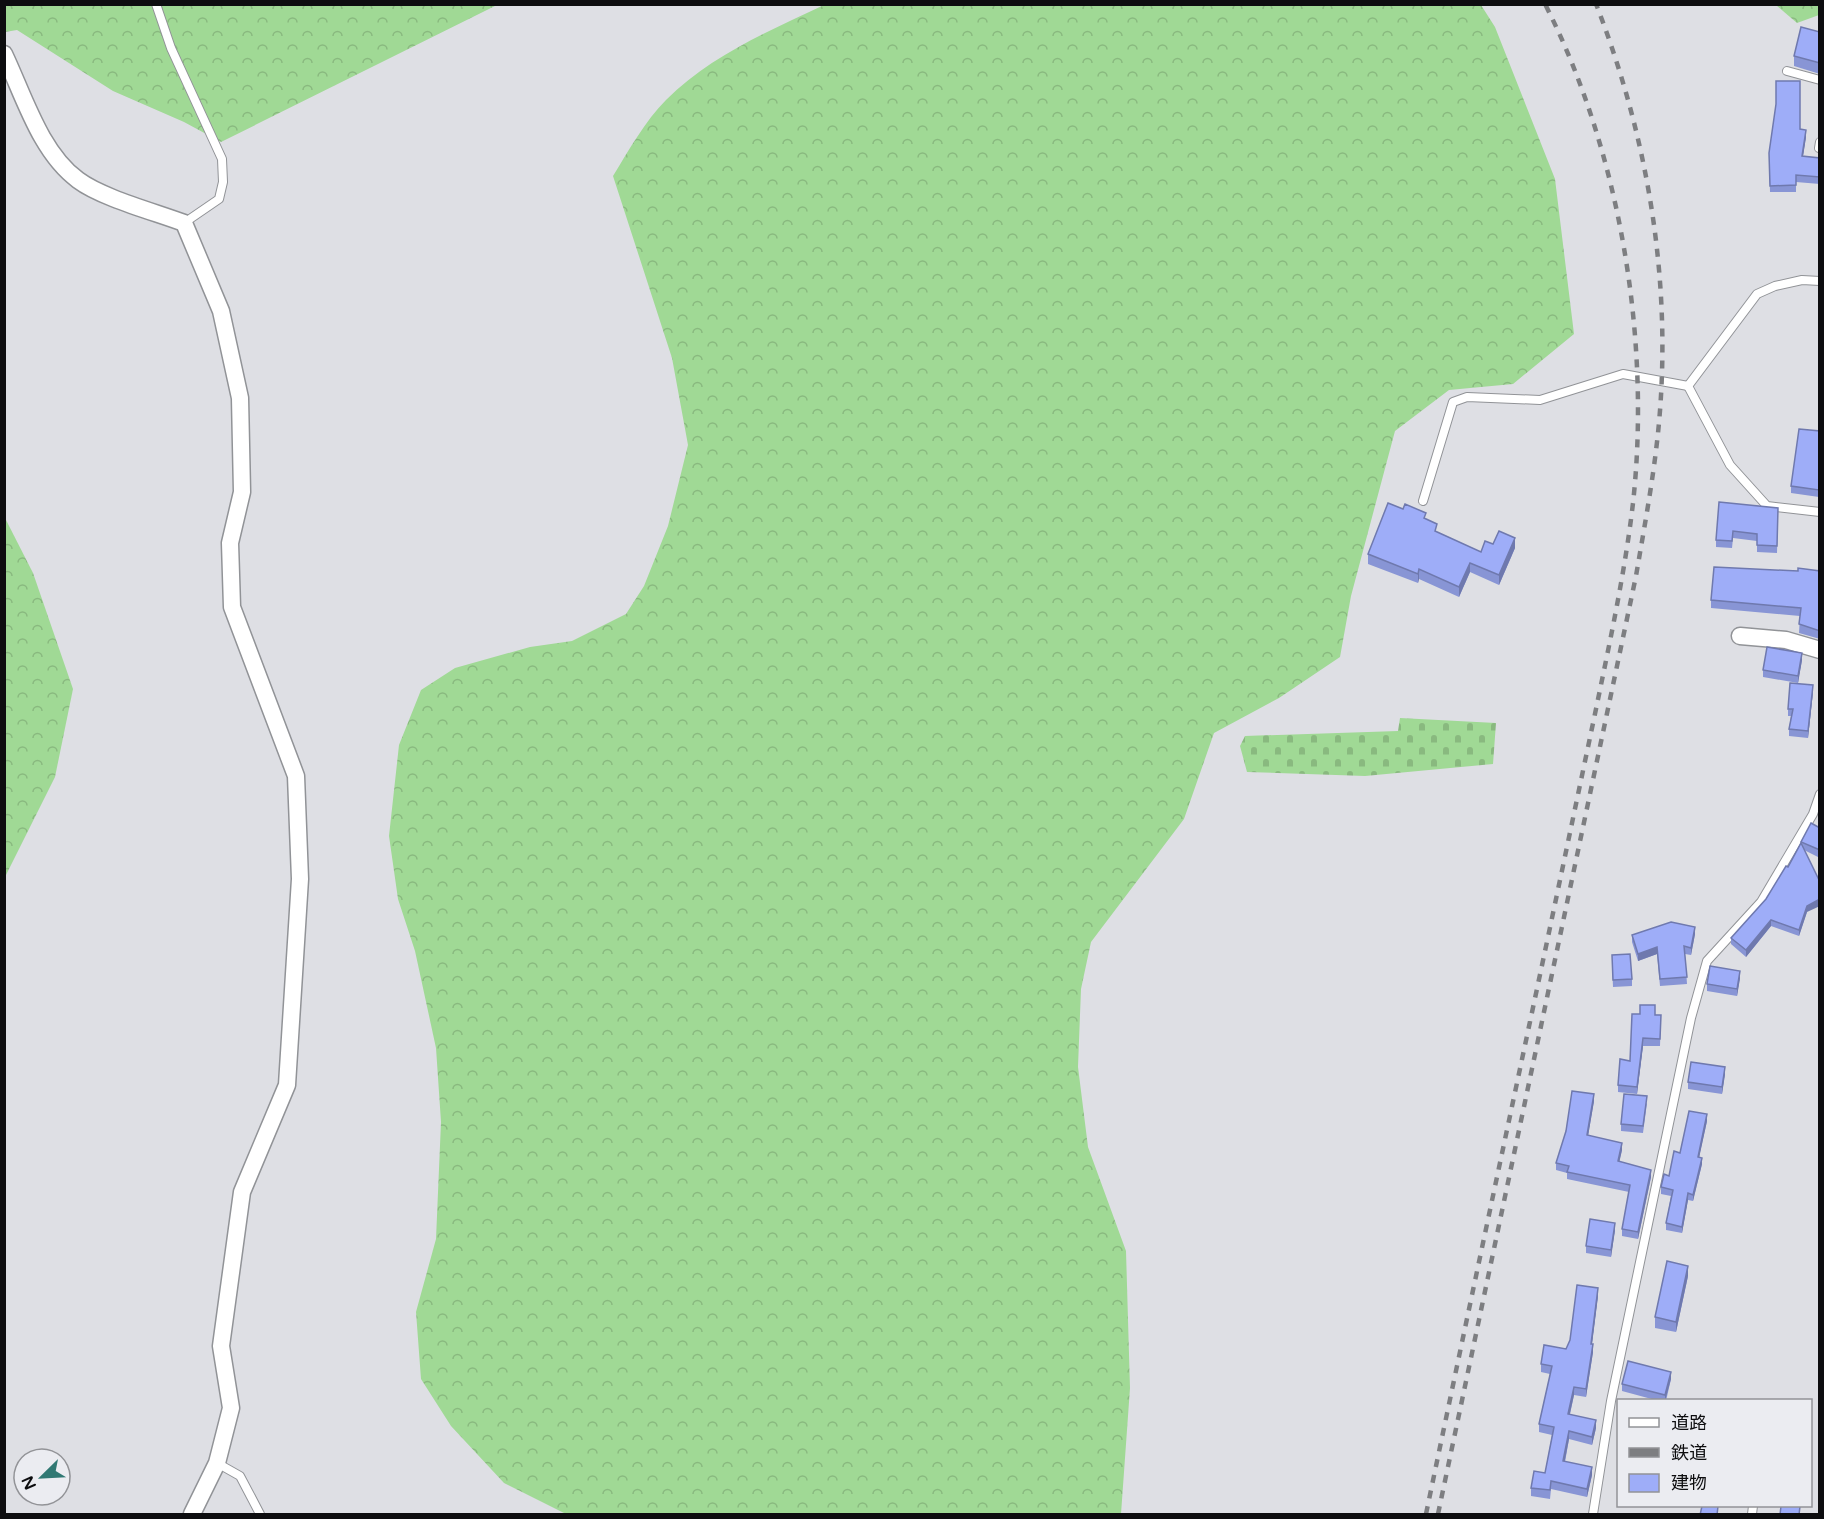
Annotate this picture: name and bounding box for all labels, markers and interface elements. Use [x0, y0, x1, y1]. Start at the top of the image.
legend [1617, 1399, 1812, 1507]
text: 道路 [1671, 1412, 1707, 1434]
text: 鉄道 [1671, 1442, 1707, 1464]
north arrow [12, 1447, 72, 1507]
text: 建物 [1671, 1472, 1707, 1494]
text: N [17, 1473, 41, 1493]

